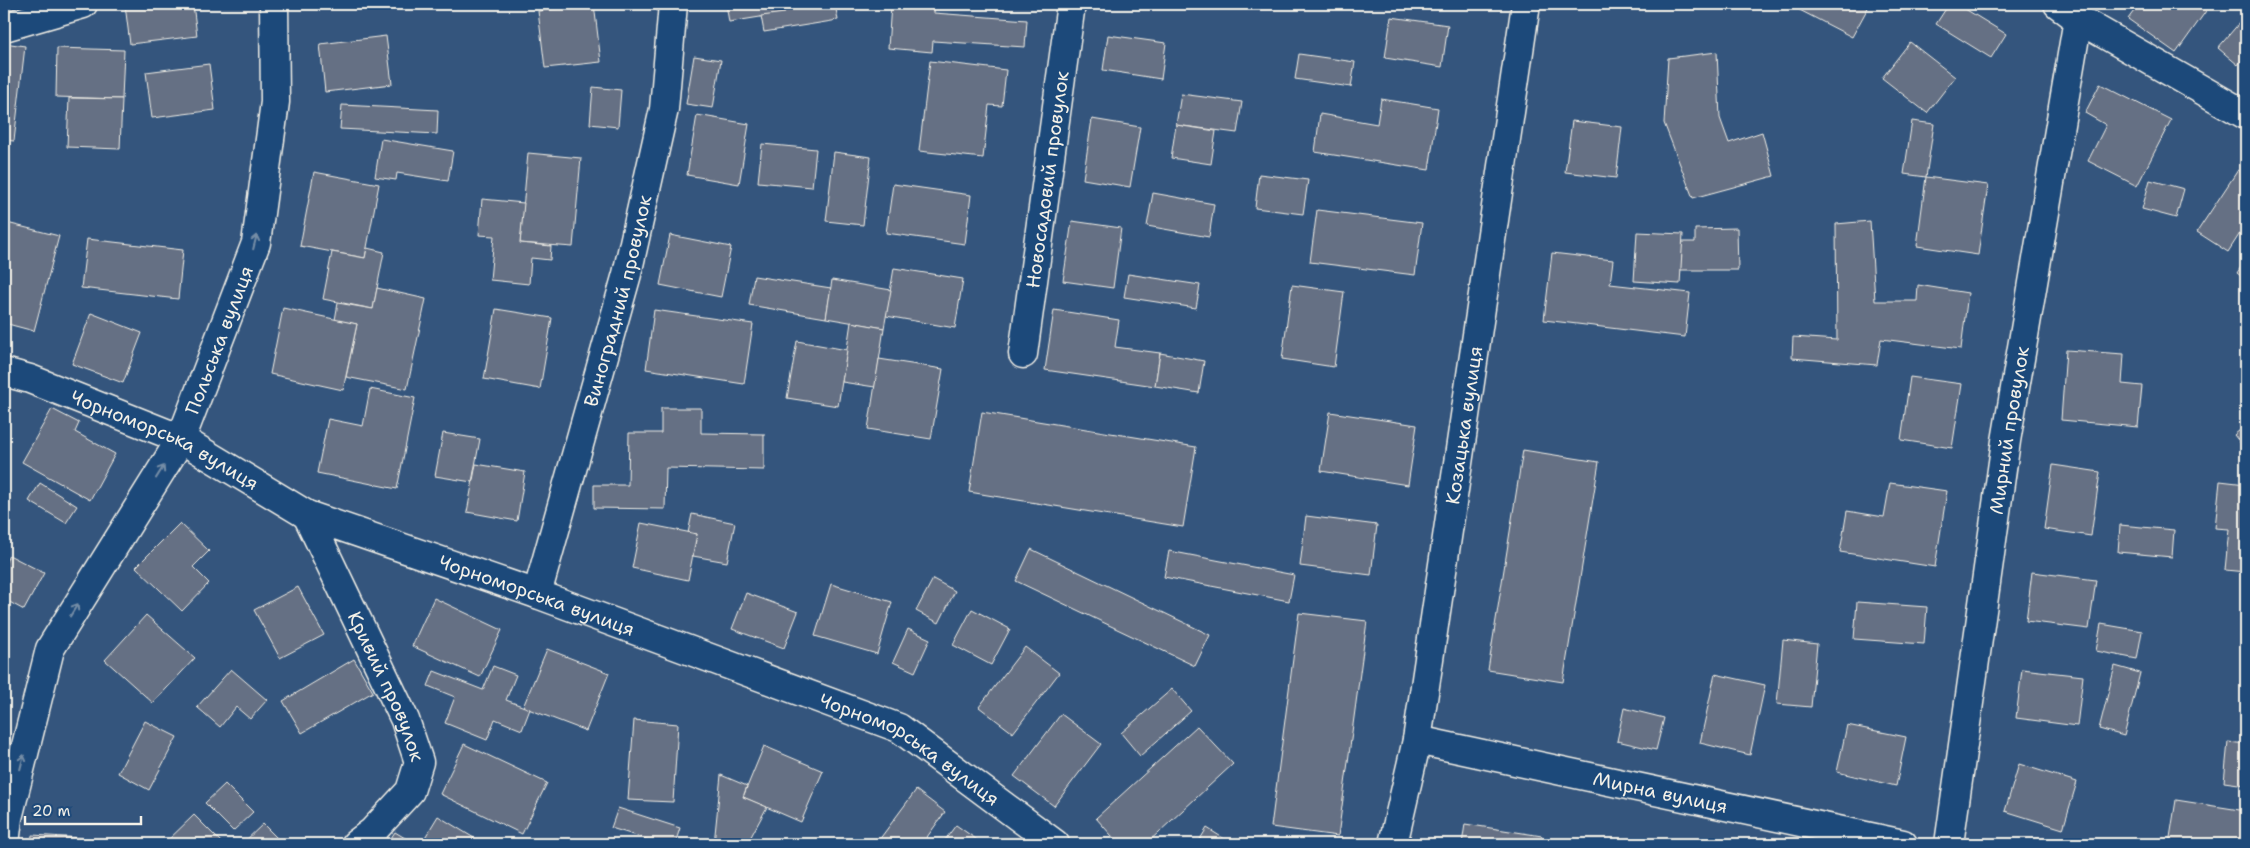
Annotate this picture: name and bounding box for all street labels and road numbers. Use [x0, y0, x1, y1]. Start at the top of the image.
street label: Новосадовий провулок [1020, 70, 1075, 290]
street label: Виноградний провулок [578, 193, 657, 410]
street label: Польська вулиця [180, 262, 259, 418]
street label: Козацька вулиця [1440, 344, 1488, 506]
street label: Мирний провулок [1984, 344, 2035, 516]
street label: Чорноморська вулиця [67, 384, 263, 496]
street label: Чорноморська вулиця [435, 549, 638, 642]
street label: Кривий провулок [342, 607, 430, 765]
street label: Чорноморська вулиця [816, 688, 1004, 811]
street label: Мирна вулиця [1591, 766, 1730, 819]

